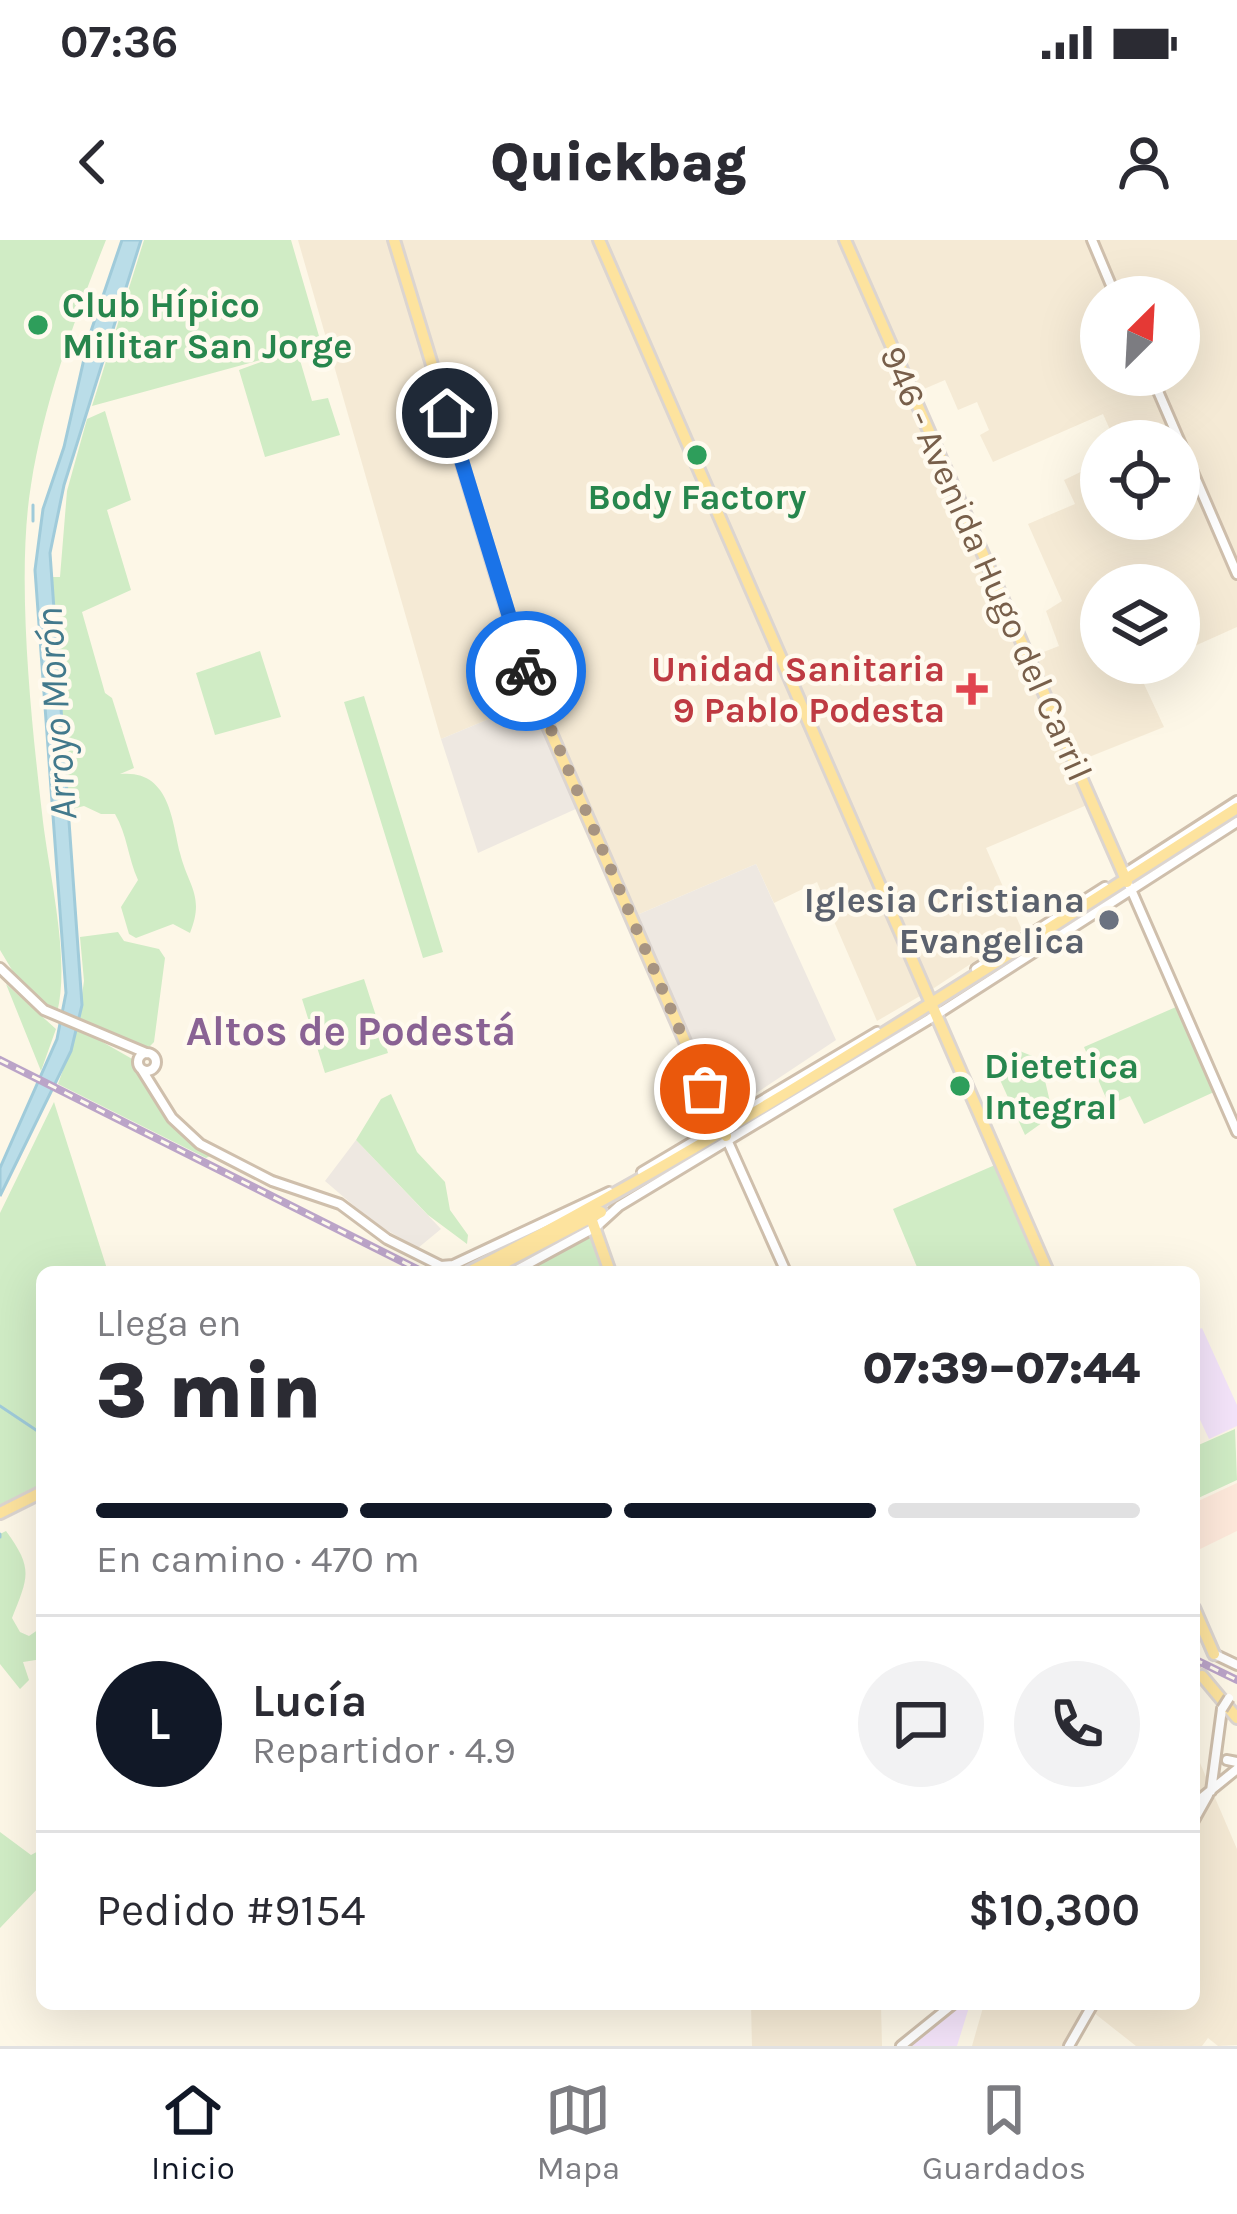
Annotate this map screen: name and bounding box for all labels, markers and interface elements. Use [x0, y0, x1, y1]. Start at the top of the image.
text: 07:36 [60, 16, 178, 68]
icon: back [60, 129, 126, 195]
icon: person [1111, 129, 1177, 195]
text: Quickbag [490, 130, 747, 194]
north arrow [1080, 276, 1200, 396]
map controls [1080, 276, 1200, 684]
place label: Club Hípico Militar San Jorge [62, 284, 352, 368]
marker: Club Hípico Militar San Jorge [25, 312, 51, 338]
street label: 946 - Avenida Hugo del Carril [871, 340, 1101, 787]
pin [396, 362, 498, 464]
icon: home [414, 380, 480, 446]
button: locate [1080, 420, 1200, 540]
marker: Body Factory [684, 442, 710, 468]
place label: Body Factory [588, 476, 806, 519]
button: layers [1080, 564, 1200, 684]
water label: Arroyo Morón [26, 606, 86, 822]
courier [466, 611, 586, 731]
icon: bike [493, 638, 559, 704]
place label: Unidad Sanitaria 9 Pablo Podesta [651, 648, 945, 731]
marker: Unidad Sanitaria 9 Pablo Podesta [956, 673, 988, 705]
place label: Iglesia Cristiana Evangelica [804, 879, 1085, 963]
marker: Iglesia Cristiana Evangelica [1096, 907, 1122, 933]
district label: Altos de Podestá [186, 1006, 516, 1056]
pin [654, 1038, 756, 1140]
place label: Dietetica Integral [984, 1045, 1139, 1129]
icon: bag [672, 1056, 738, 1122]
marker: Dietetica Integral [947, 1073, 973, 1099]
text: Llega en [96, 1300, 242, 1346]
text: 07:39–07:44 [863, 1342, 1140, 1394]
text: 3 min [96, 1345, 321, 1437]
text: En camino · 470 m [96, 1536, 420, 1582]
button: chat [858, 1661, 984, 1787]
button: phone [1014, 1661, 1140, 1787]
text: Lucía [252, 1675, 367, 1727]
text: L [148, 1698, 170, 1750]
text: Repartidor · 4.9 [252, 1727, 516, 1773]
text: Pedido #9154 [96, 1884, 366, 1936]
text: $10,300 [968, 1884, 1140, 1936]
tab: Inicio [151, 2077, 235, 2187]
tab: Mapa [537, 2077, 620, 2187]
tab: Guardados [922, 2077, 1086, 2187]

